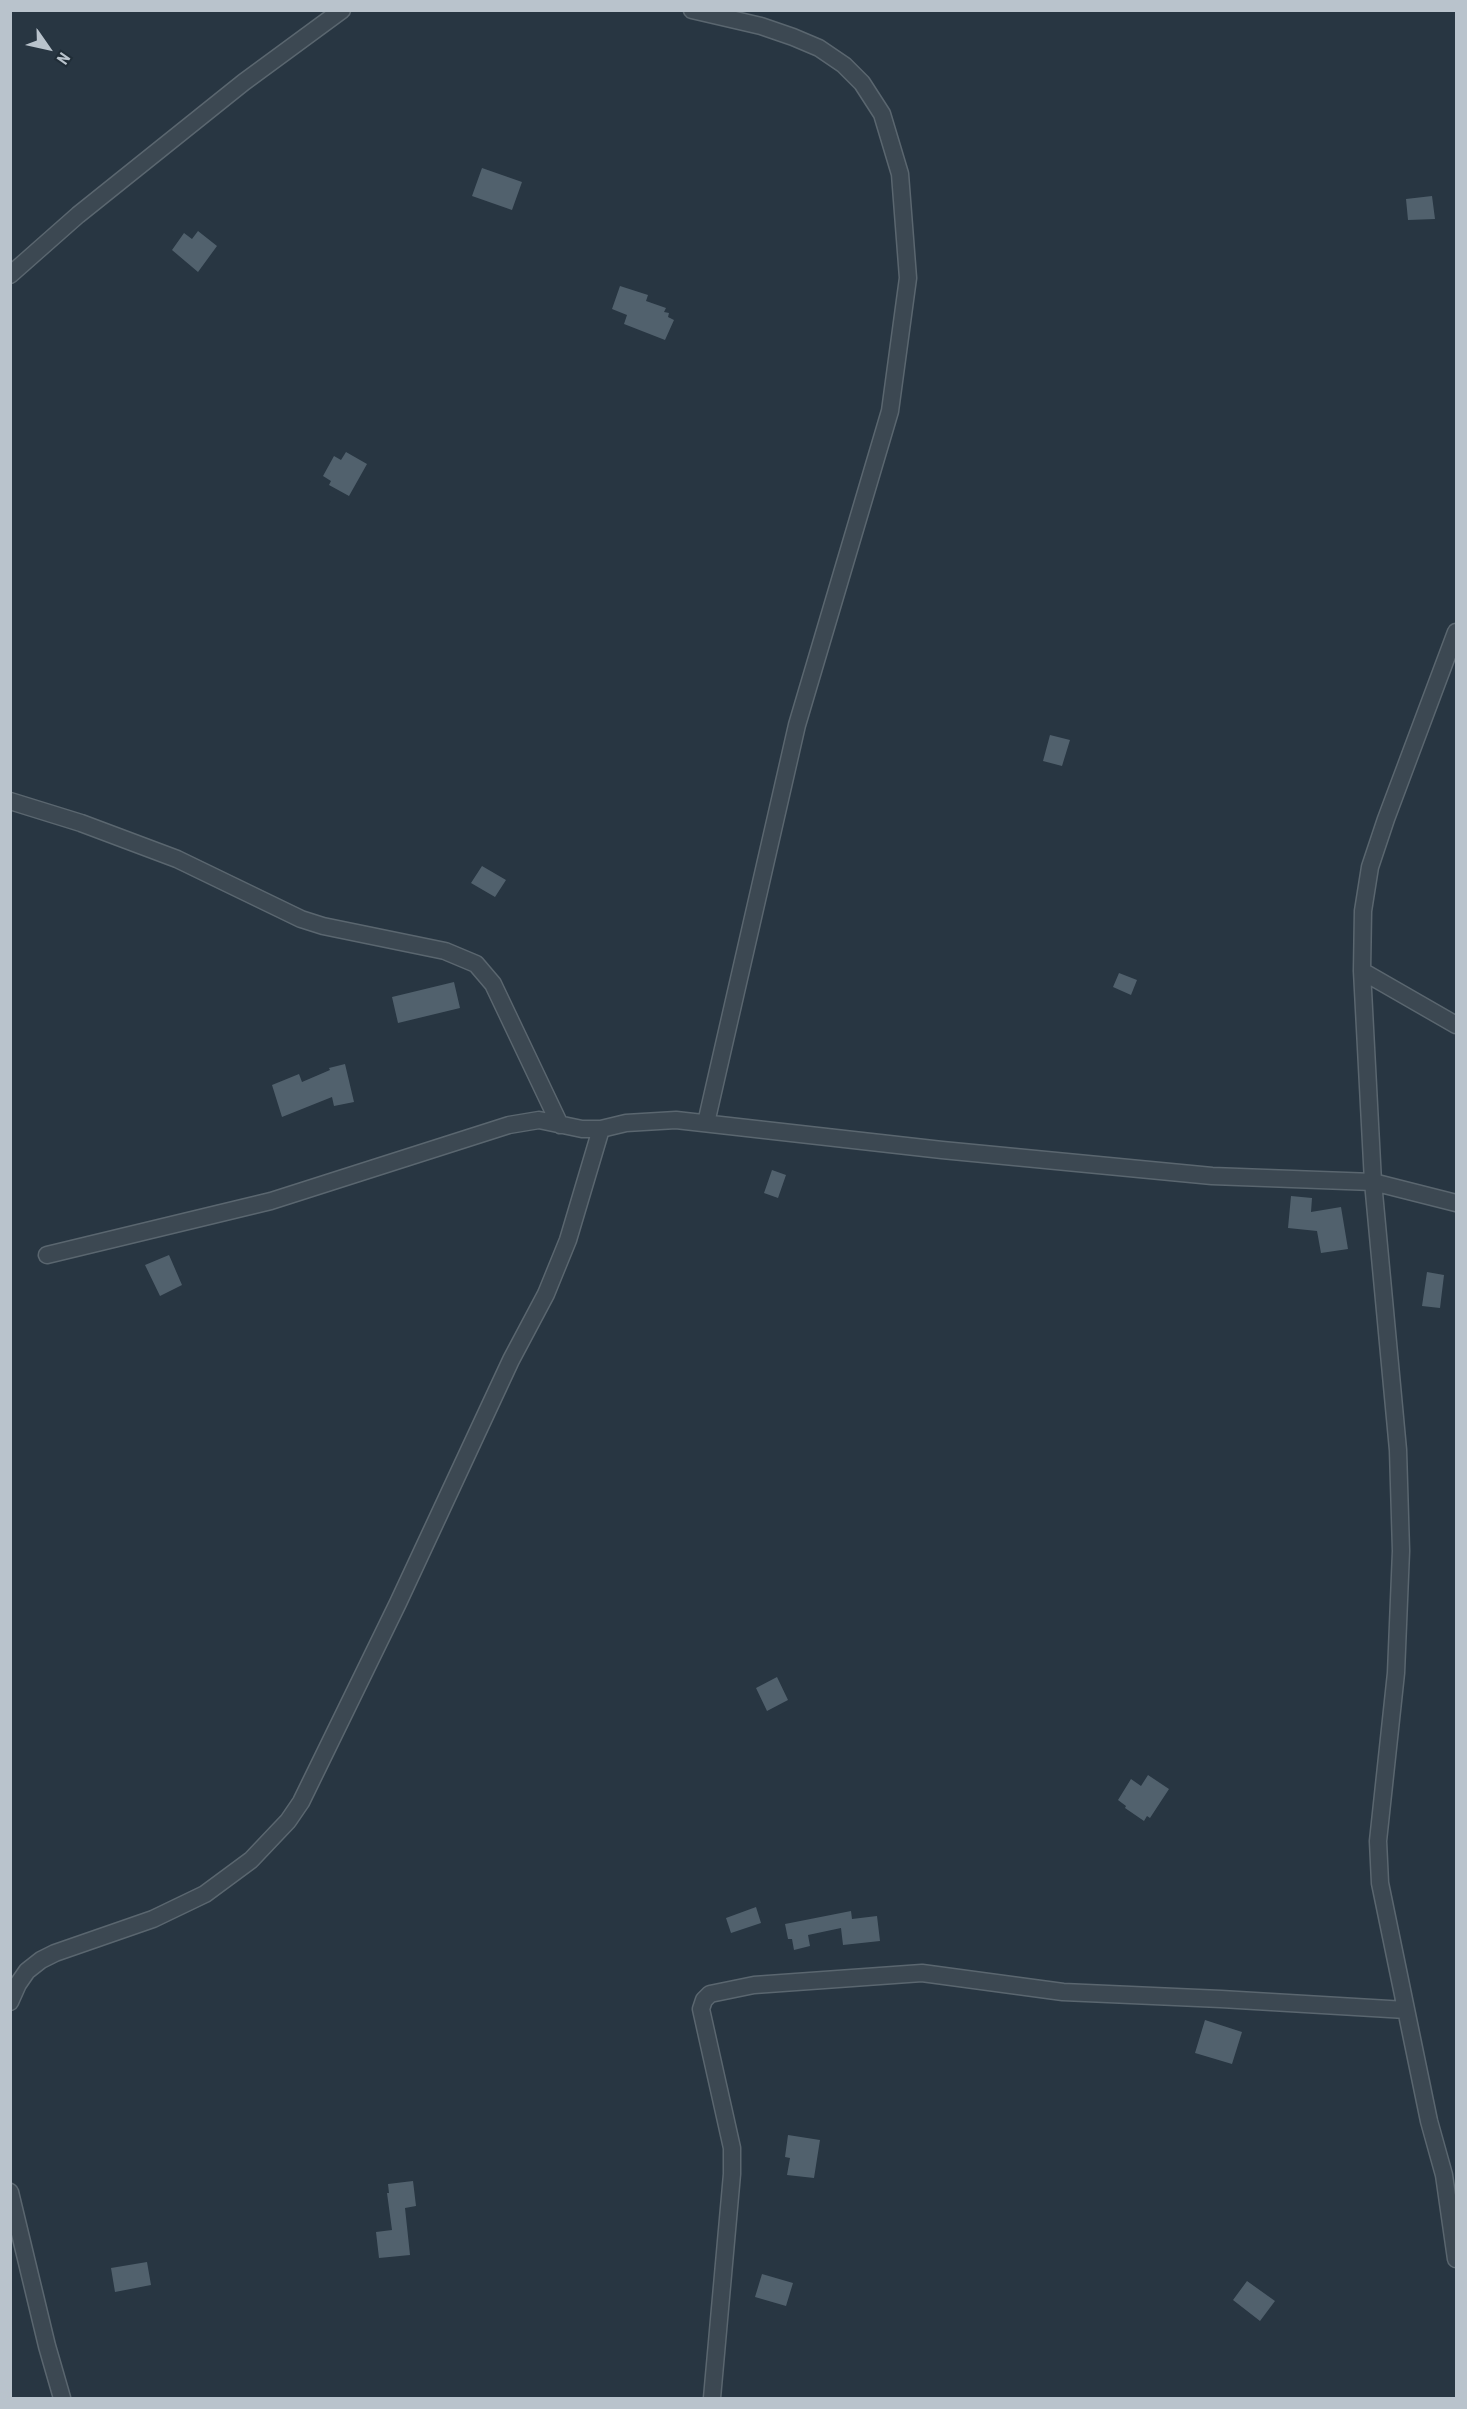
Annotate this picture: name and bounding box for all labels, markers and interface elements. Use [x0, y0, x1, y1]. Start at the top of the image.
north arrow [18, 18, 78, 78]
text: N [53, 49, 74, 68]

